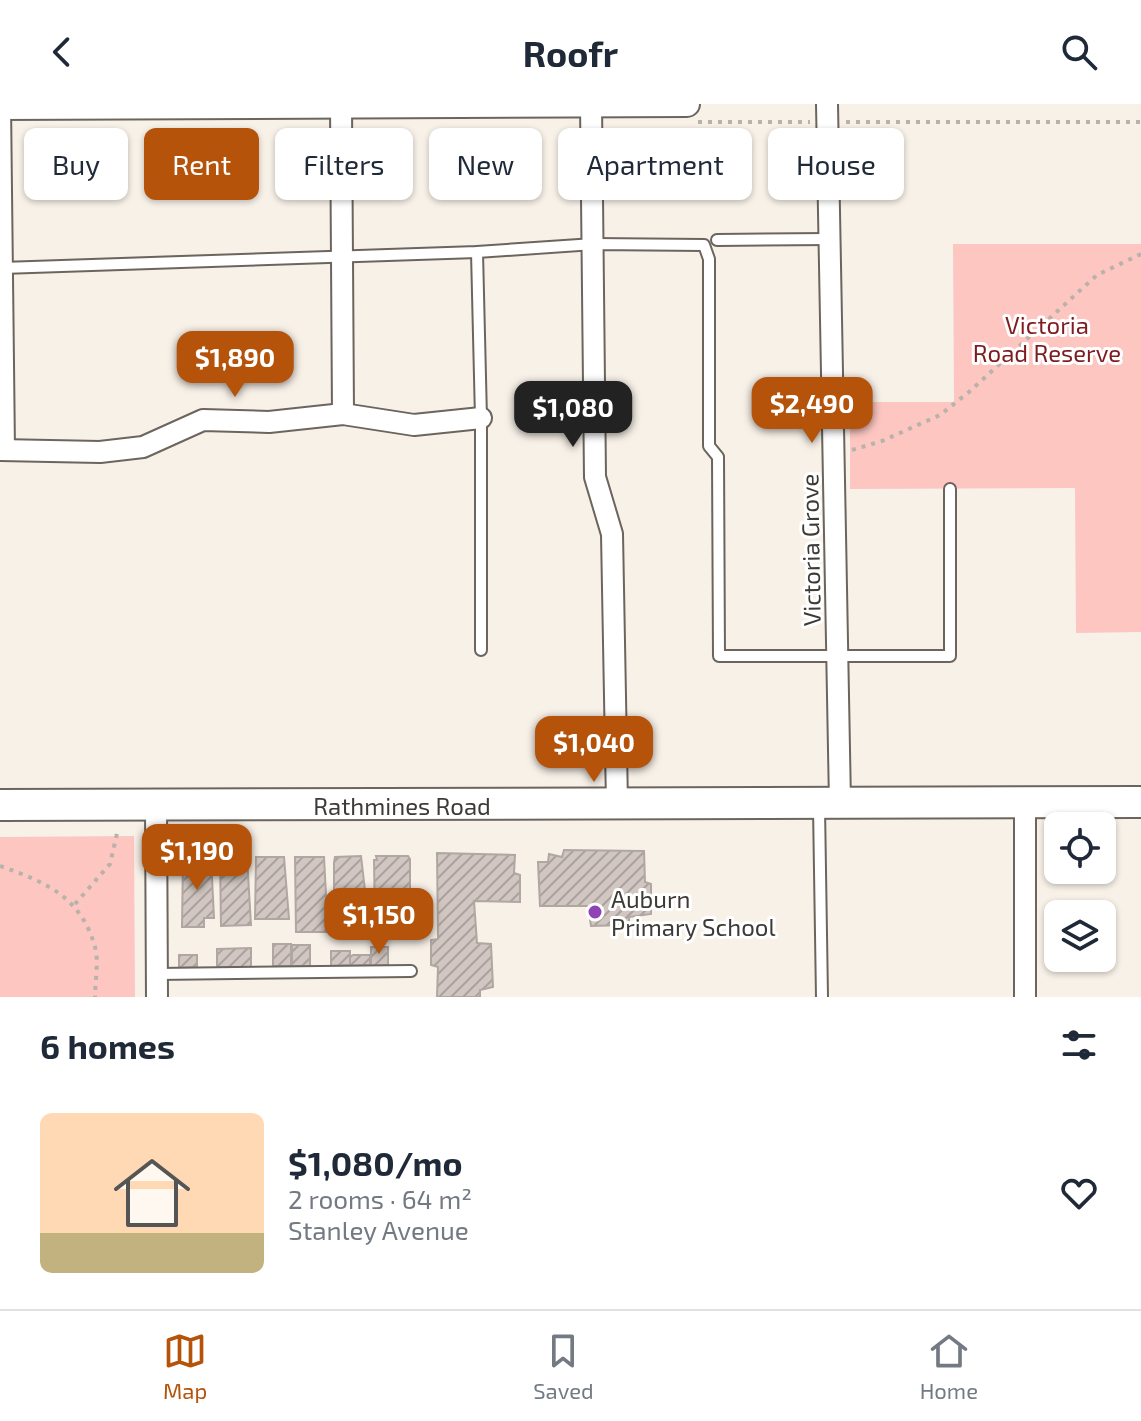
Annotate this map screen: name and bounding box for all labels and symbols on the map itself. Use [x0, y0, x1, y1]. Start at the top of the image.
park label: Victoria Road Reserve [973, 310, 1121, 367]
pin: $1,890 [170, 331, 300, 399]
pin: $2,490 [747, 377, 877, 445]
pin: $1,080 [508, 381, 638, 449]
street label: Victoria Grove [794, 473, 826, 627]
pin: $1,040 [529, 716, 659, 784]
street label: Rathmines Road [313, 791, 491, 820]
pin: $1,190 [132, 824, 262, 892]
place label: Auburn Primary School [611, 884, 776, 941]
pin: $1,150 [314, 888, 444, 956]
marker: Auburn Primary School [586, 903, 604, 921]

